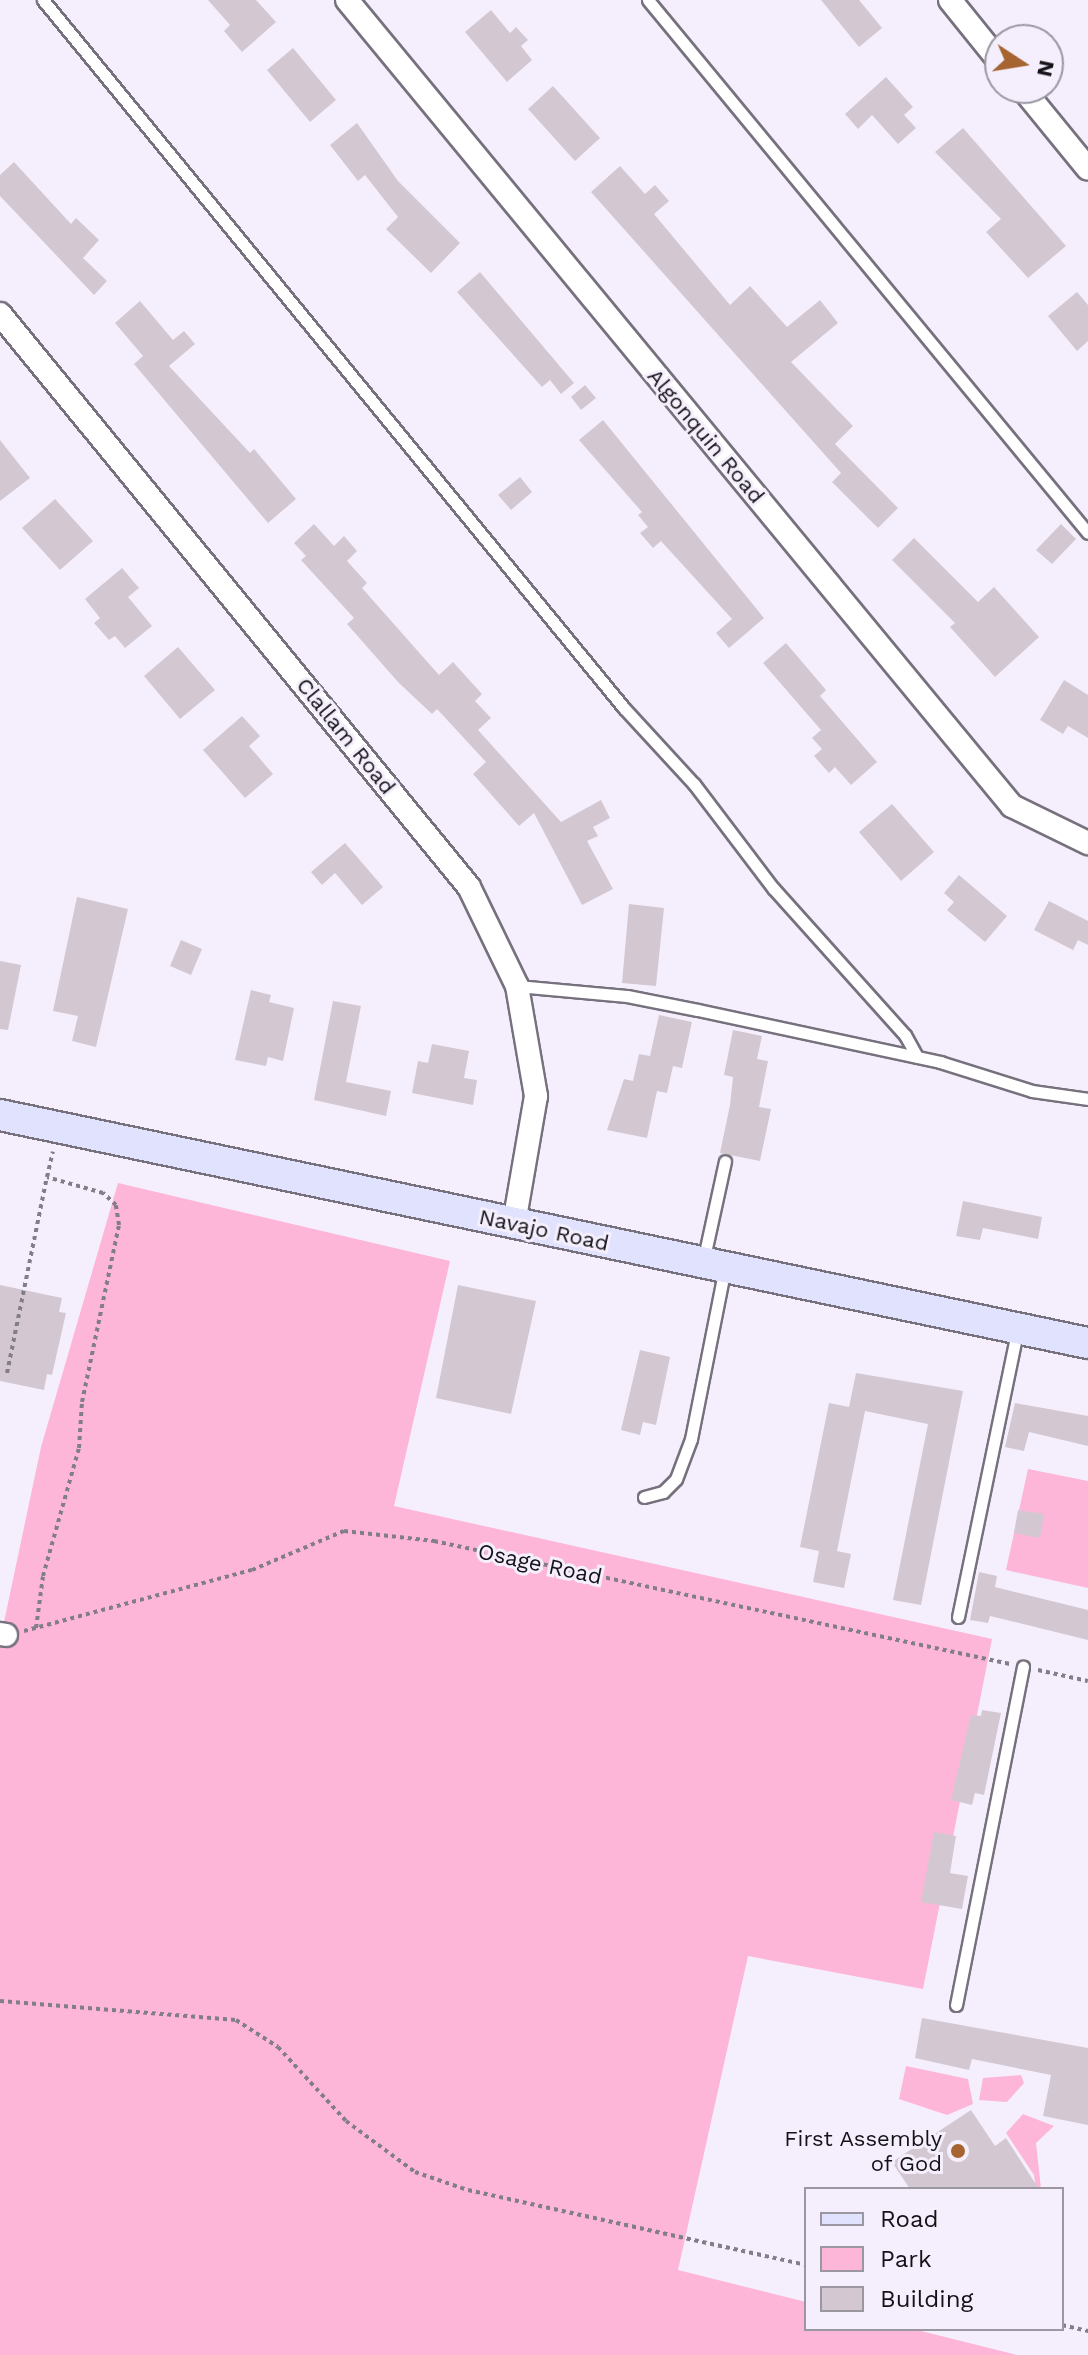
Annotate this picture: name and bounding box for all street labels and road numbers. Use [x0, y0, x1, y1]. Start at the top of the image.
street label: Algonquin Road [642, 363, 770, 509]
street label: Clallam Road [291, 672, 401, 800]
street label: Navajo Road [477, 1203, 611, 1257]
street label: Osage Road [476, 1538, 604, 1590]

